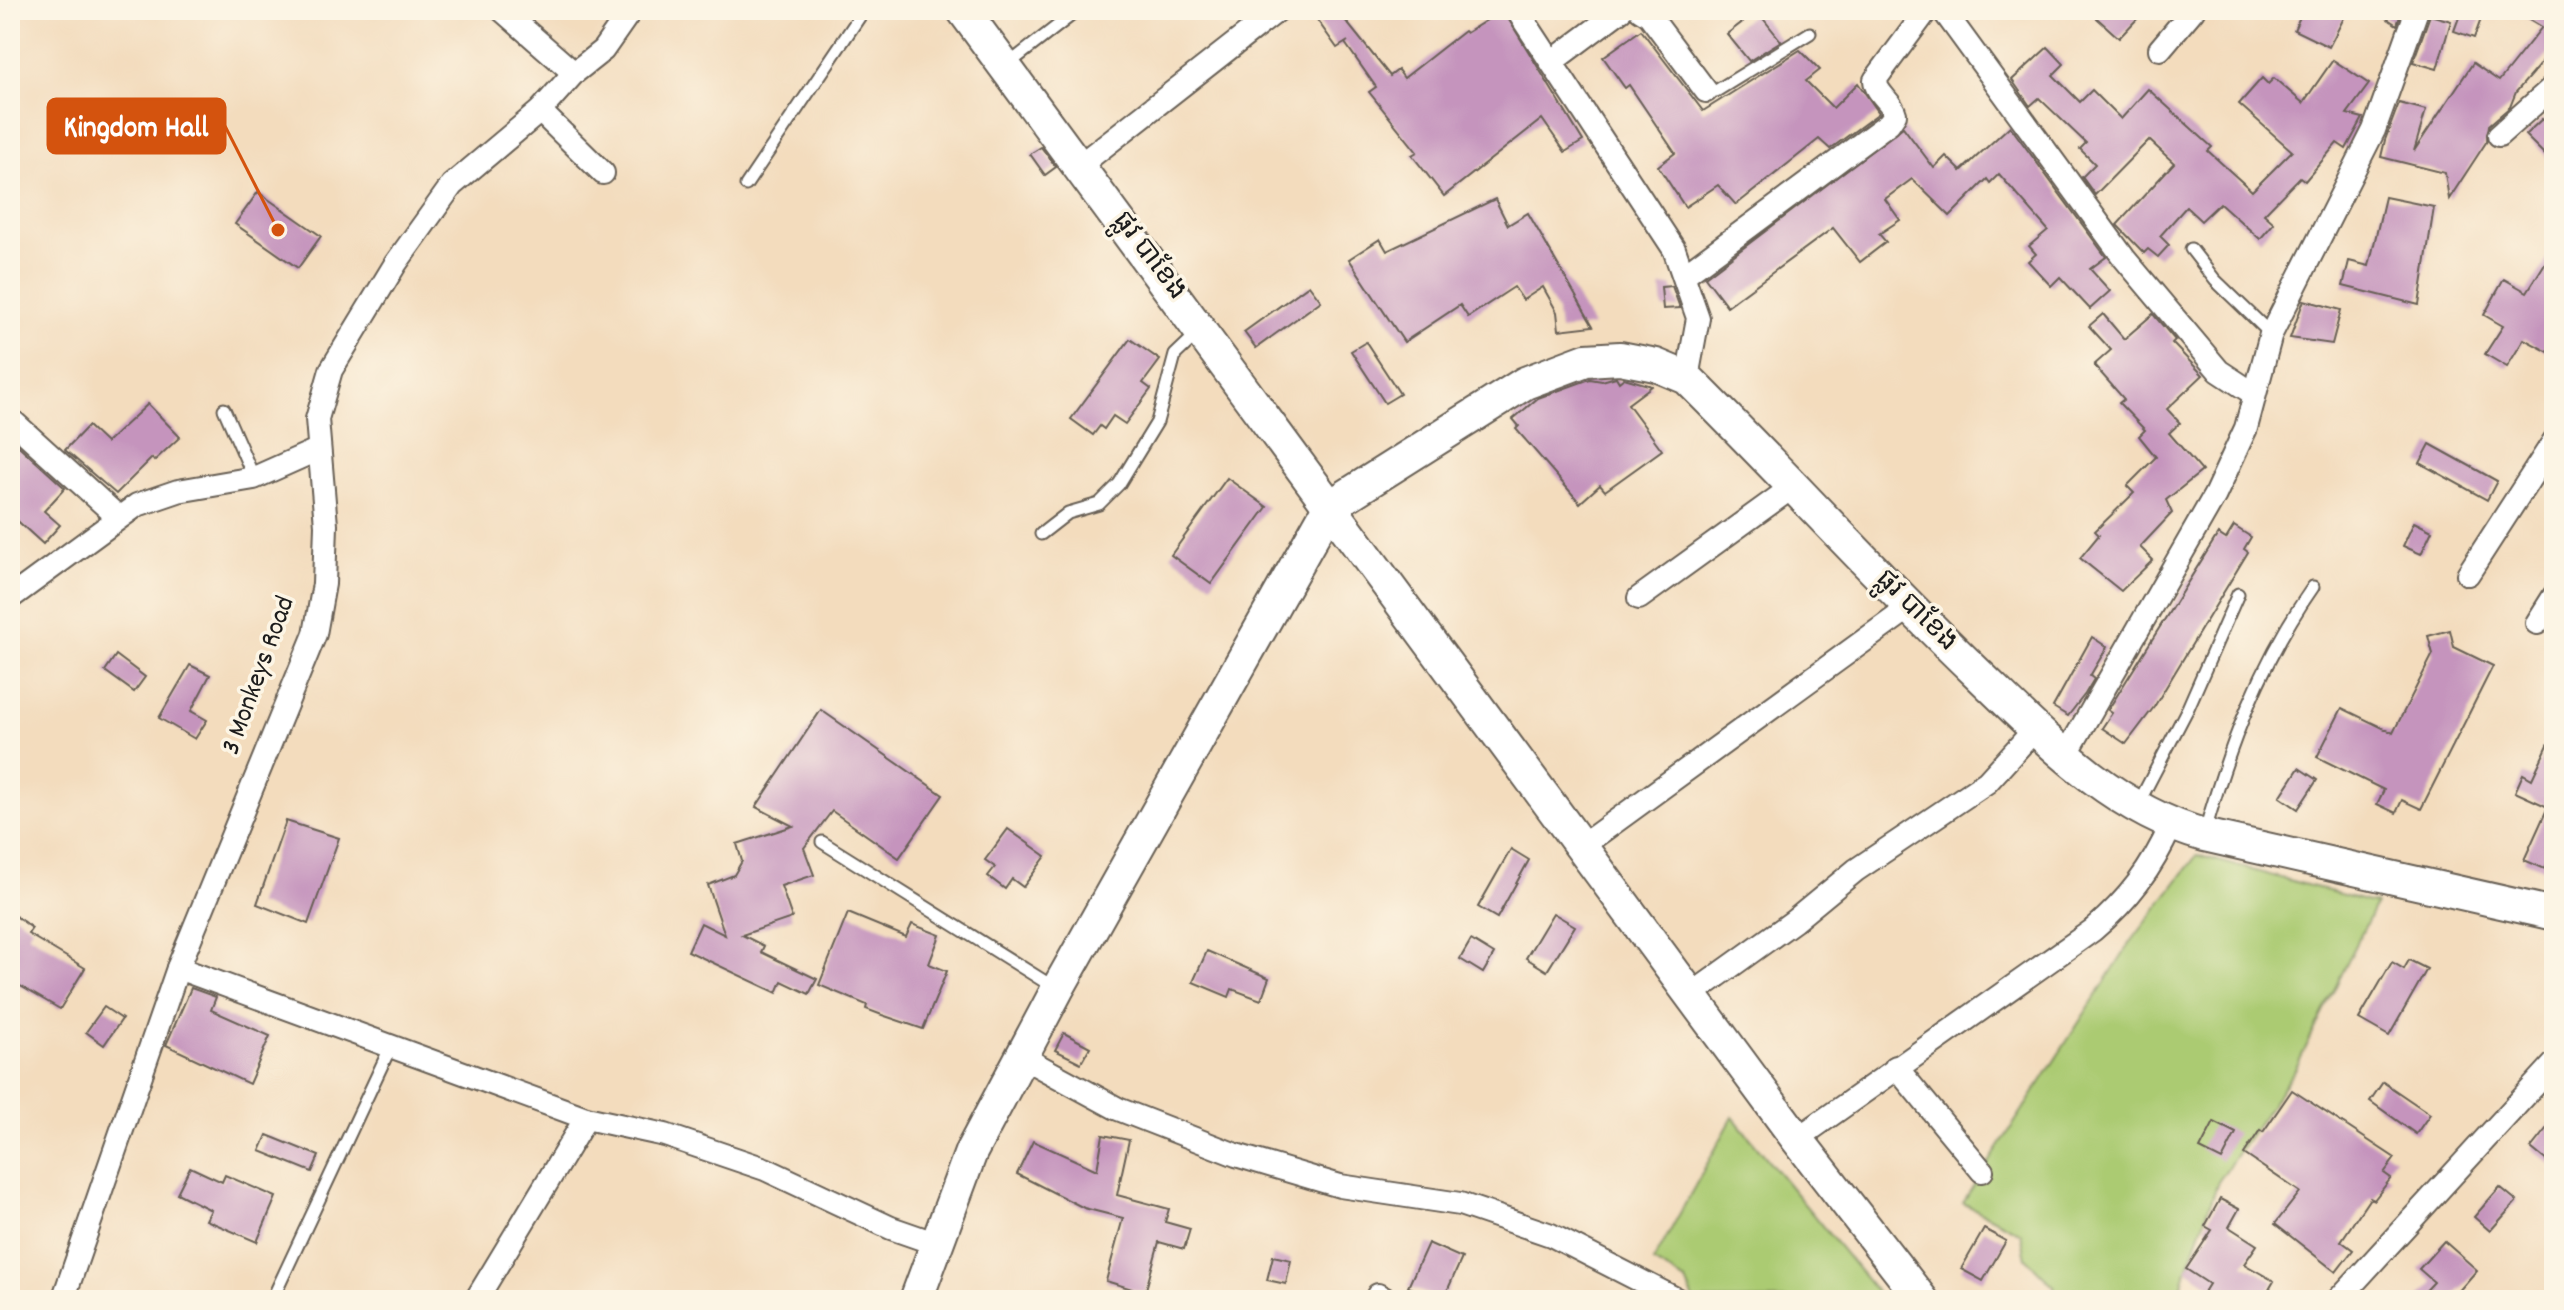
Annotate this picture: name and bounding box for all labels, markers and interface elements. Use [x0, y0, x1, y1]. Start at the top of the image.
callout: Kingdom Hall [48, 99, 225, 153]
text: Kingdom Hall [64, 109, 209, 152]
street label: ផ្លូវ បាខែង [1101, 204, 1195, 310]
street label: ផ្លូវ បាខែង [1864, 562, 1965, 663]
street label: 3 Monkeys Road [213, 591, 307, 761]

